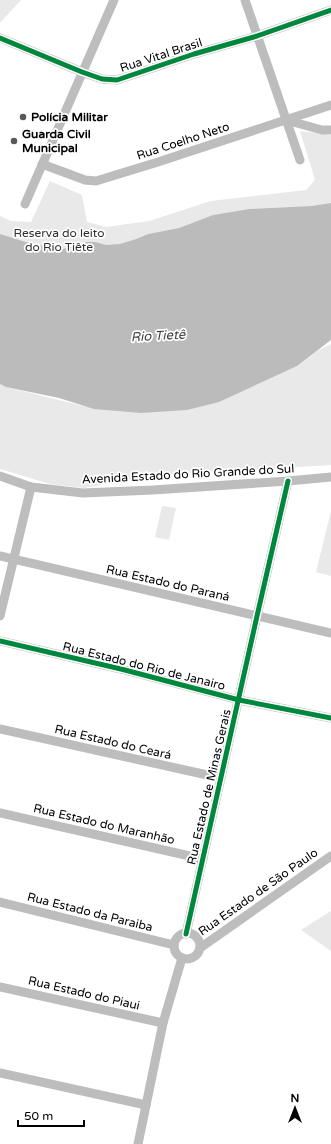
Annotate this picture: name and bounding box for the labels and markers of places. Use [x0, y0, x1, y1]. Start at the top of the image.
place label: Polícia Militar [31, 110, 108, 124]
marker: Polícia Militar [18, 112, 28, 122]
place label: Guarda Civil Municipal [22, 127, 91, 156]
marker: Guarda Civil Municipal [9, 136, 19, 146]

